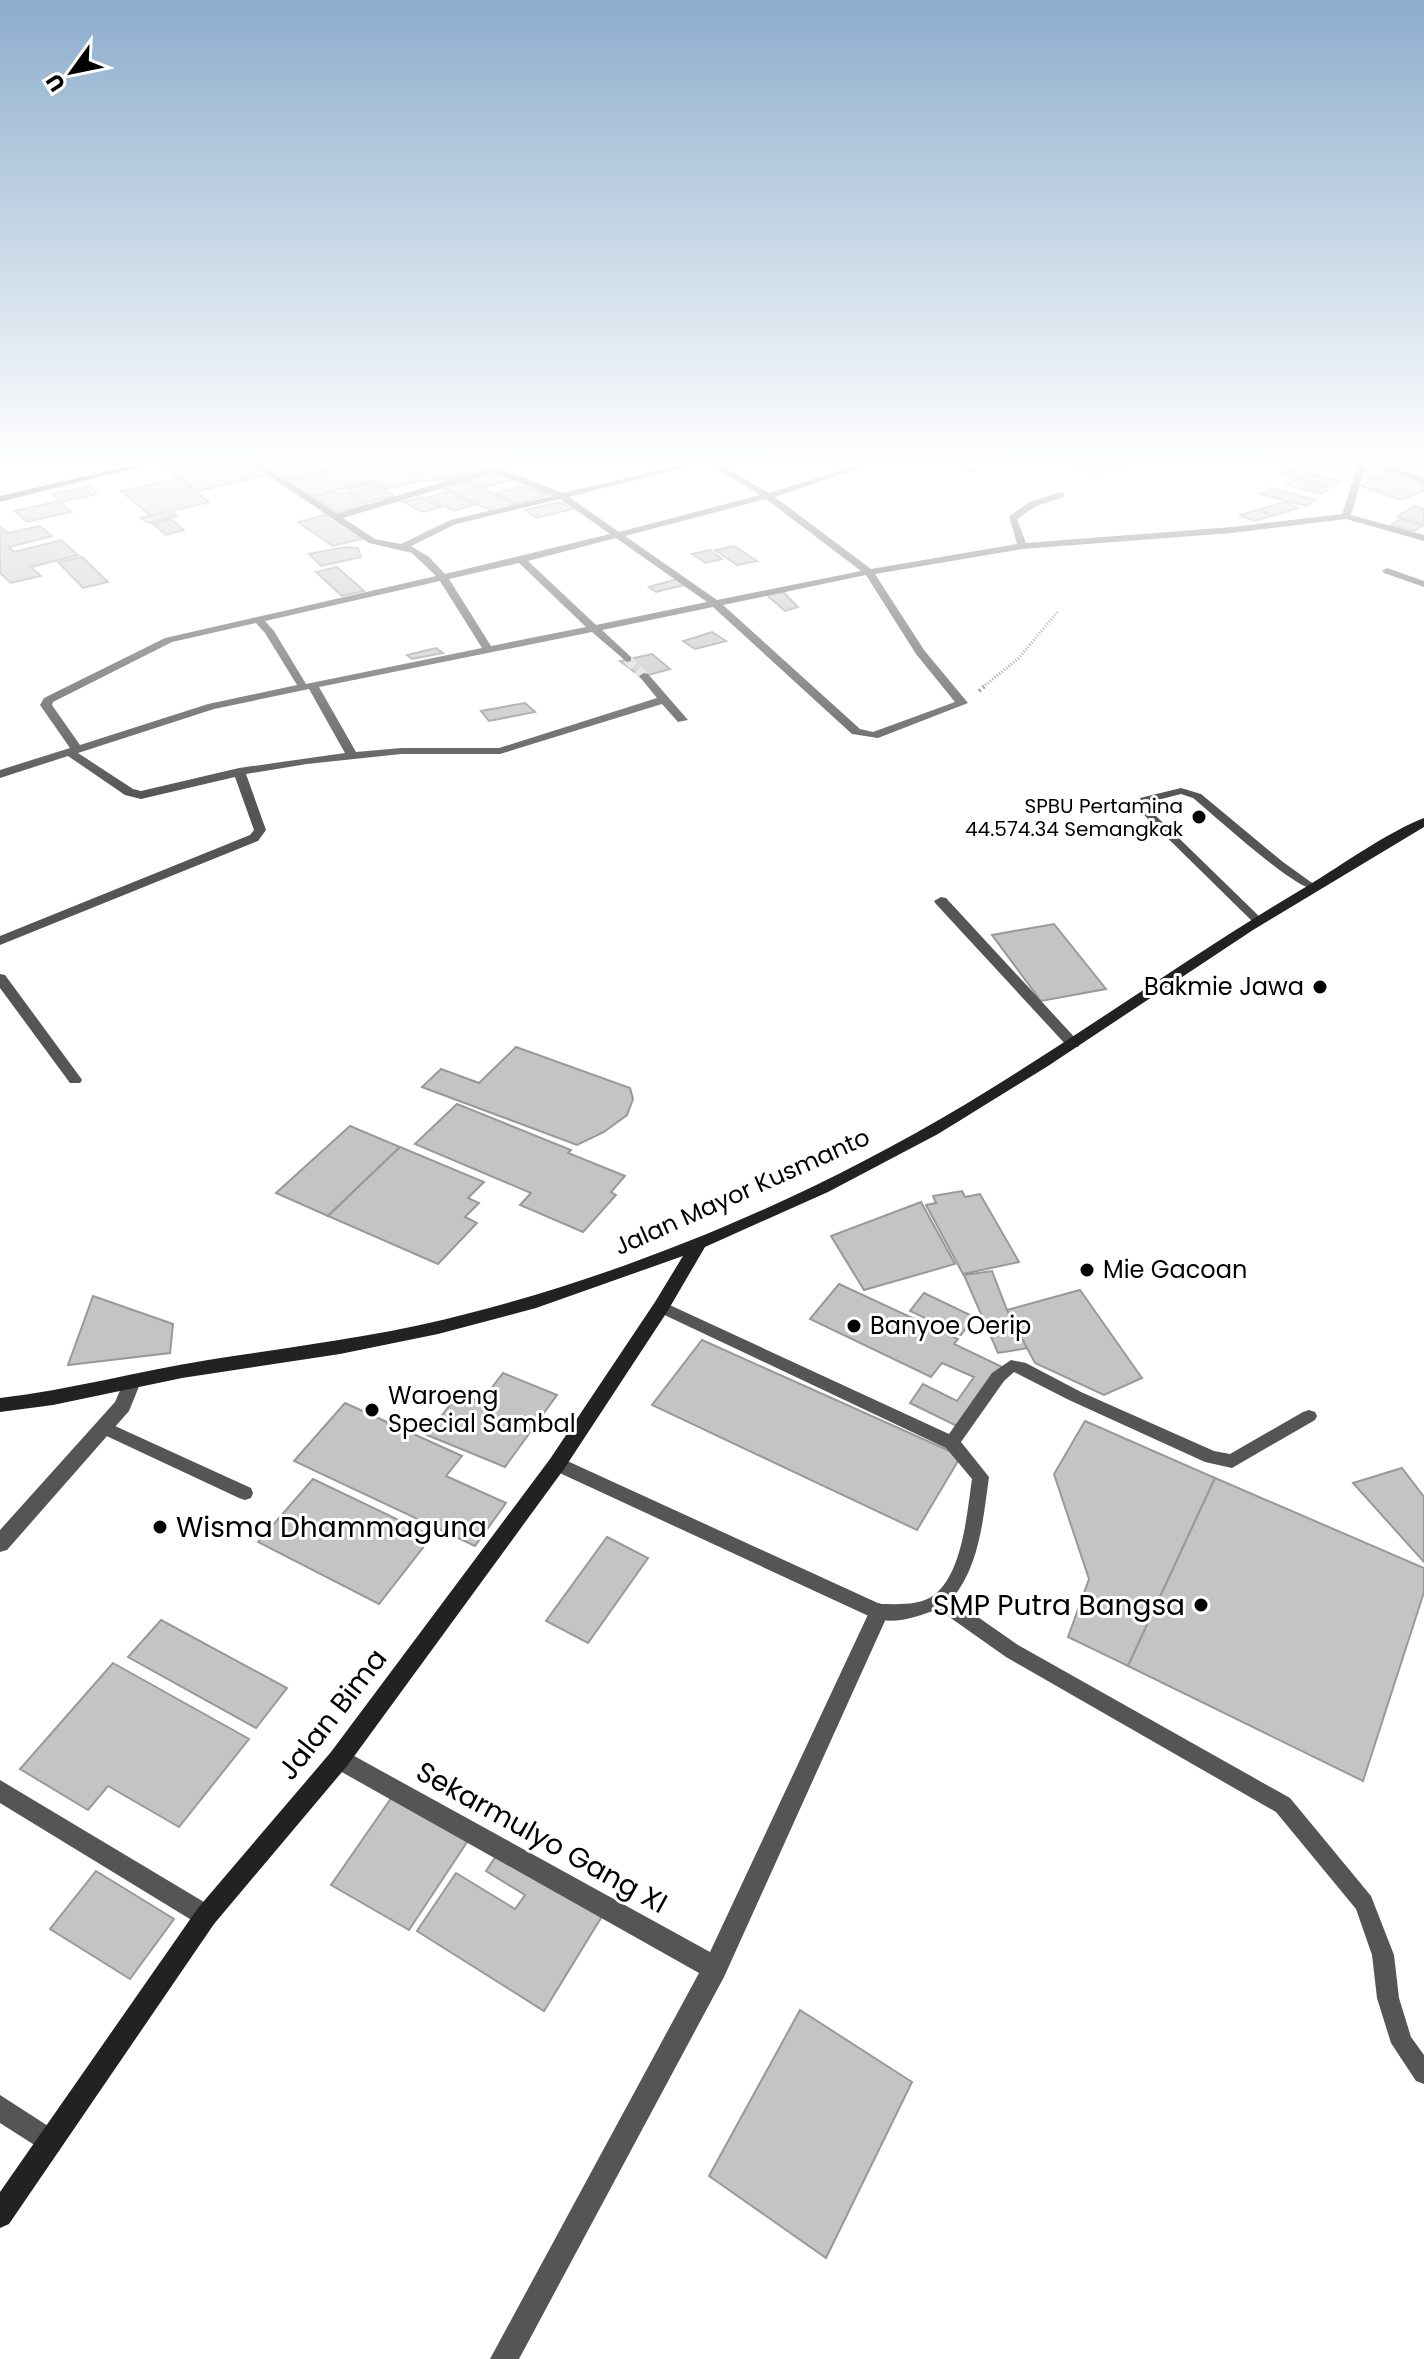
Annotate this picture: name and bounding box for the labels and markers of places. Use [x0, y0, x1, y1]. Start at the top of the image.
place label: SPBU Pertamina 44.574.34 Semangkak [965, 792, 1184, 843]
marker: SPBU Pertamina 44.574.34 Semangkak [1190, 808, 1208, 826]
place label: Bakmie Jawa [1144, 970, 1304, 1003]
marker: Bakmie Jawa [1311, 978, 1329, 996]
place label: Mie Gacoan [1103, 1253, 1247, 1286]
marker: Mie Gacoan [1078, 1261, 1096, 1279]
place label: Banyoe Oerip [870, 1309, 1031, 1342]
marker: Banyoe Oerip [845, 1317, 863, 1335]
place label: Waroeng Special Sambal [388, 1379, 576, 1440]
marker: Waroeng Special Sambal [363, 1401, 381, 1419]
place label: Wisma Dhammaguna [176, 1508, 487, 1547]
marker: Wisma Dhammaguna [151, 1518, 169, 1536]
place label: SMP Putra Bangsa [933, 1586, 1185, 1625]
marker: SMP Putra Bangsa [1192, 1596, 1210, 1614]

